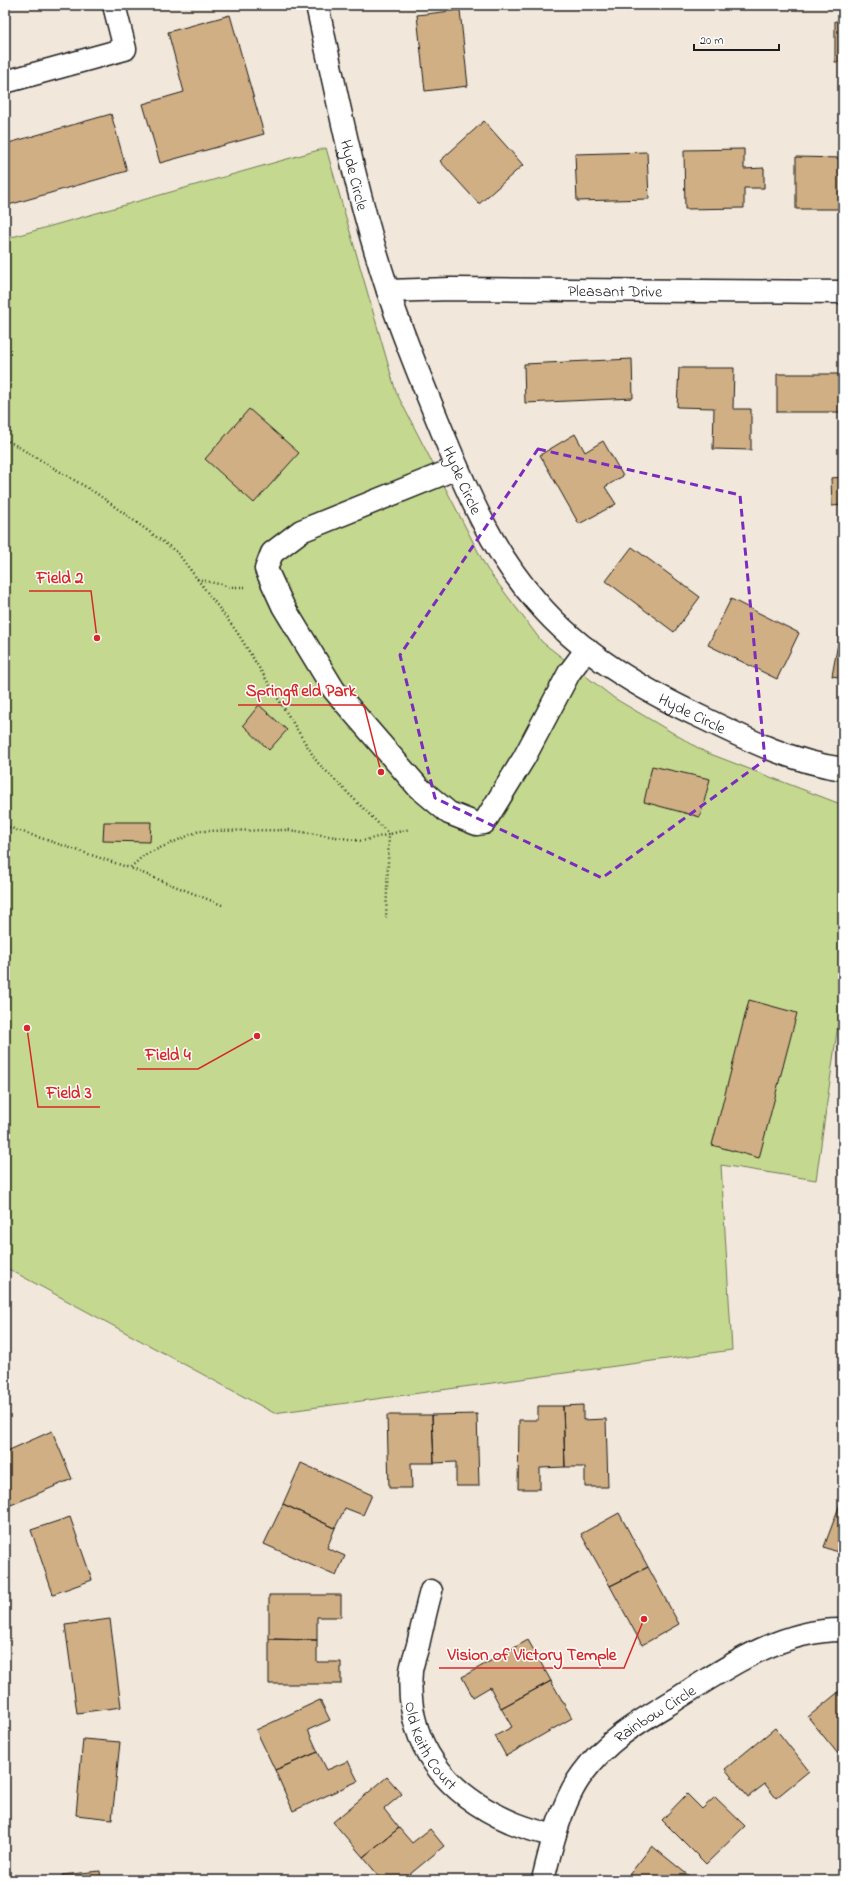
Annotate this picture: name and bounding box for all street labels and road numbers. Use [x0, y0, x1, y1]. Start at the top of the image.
street label: Hyde Circle [333, 137, 374, 214]
street label: Pleasant Drive [568, 280, 663, 305]
street label: Hyde Circle [436, 443, 487, 520]
street label: Hyde Circle [654, 688, 730, 742]
street label: Rainbow Circle [610, 1679, 702, 1750]
street label: Old Keith Court [397, 1700, 462, 1797]

